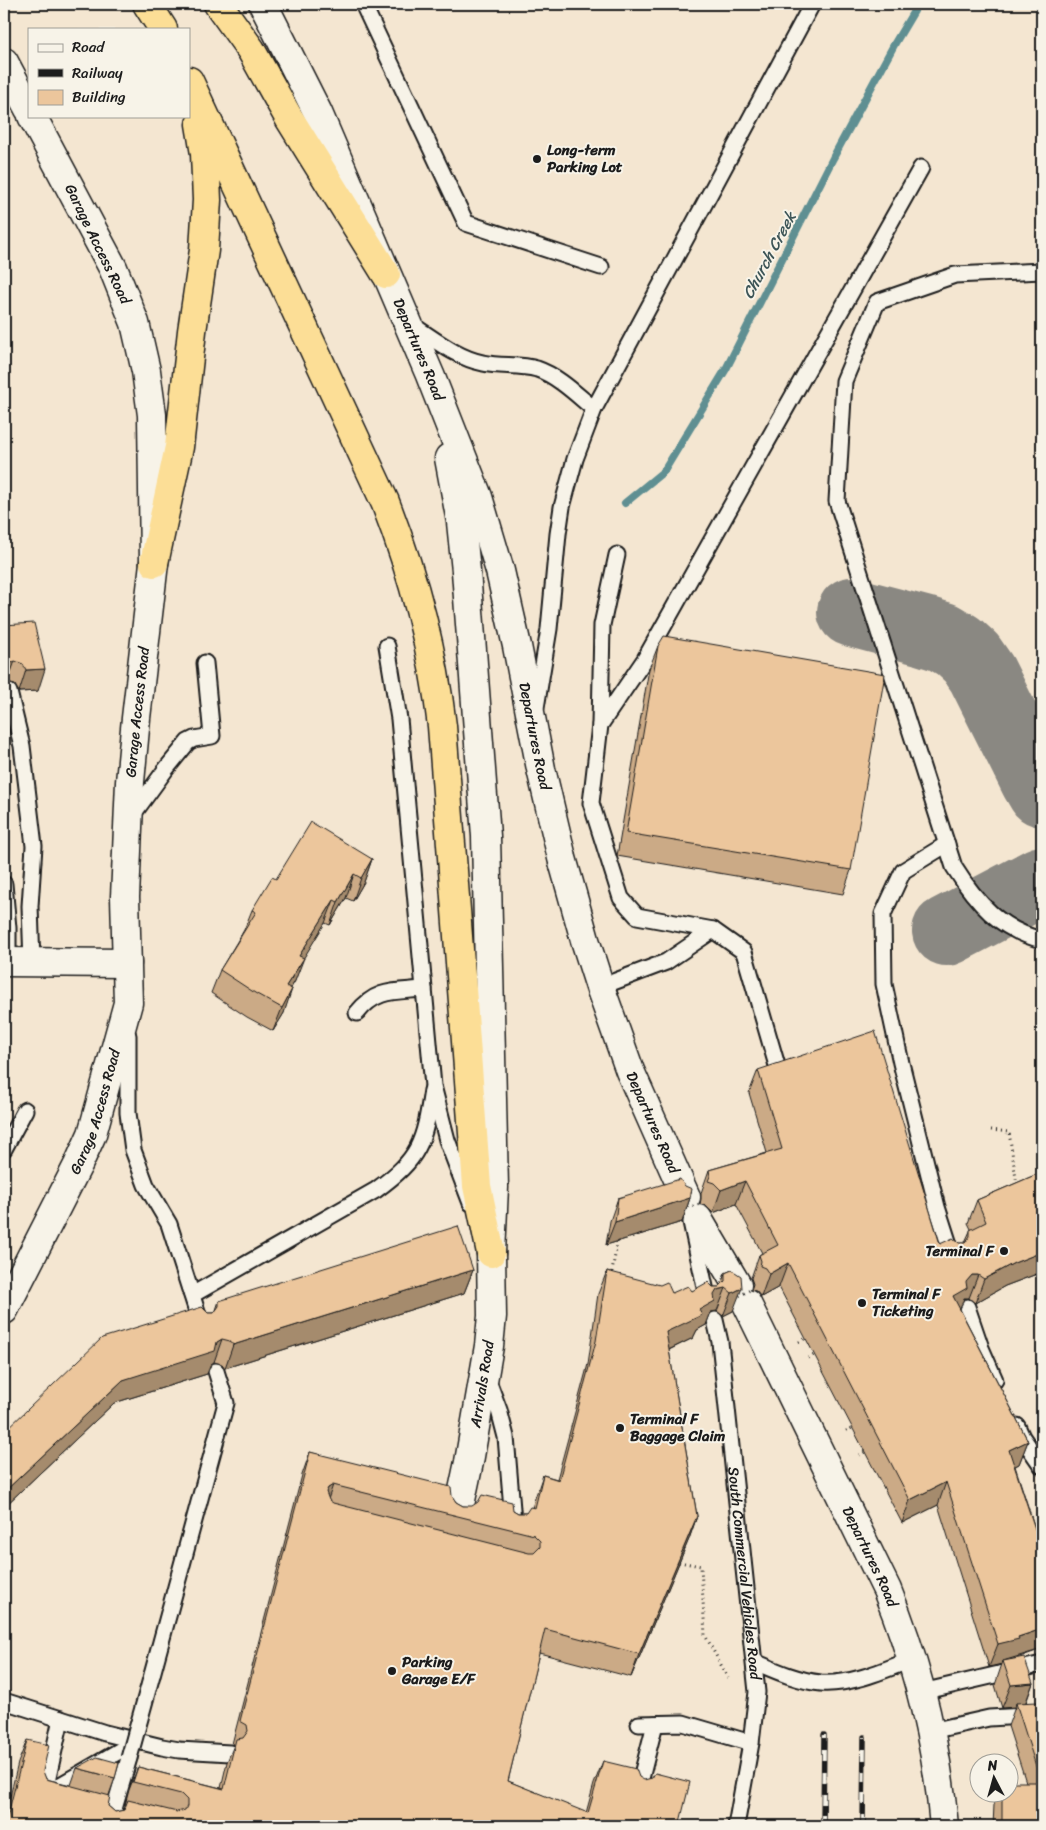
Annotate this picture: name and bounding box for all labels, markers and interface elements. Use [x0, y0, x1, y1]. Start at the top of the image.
legend [28, 28, 190, 118]
text: Road [72, 34, 105, 60]
text: Railway [72, 60, 123, 86]
text: Building [72, 84, 126, 110]
place label: Long-term Parking Lot [547, 137, 623, 180]
marker: Long-term Parking Lot [531, 153, 543, 165]
street label: Garage Access Road [58, 179, 139, 309]
water label: Church Creek [734, 205, 805, 304]
street label: Departures Road [386, 294, 452, 406]
street label: Garage Access Road [117, 644, 157, 779]
street label: Departures Road [511, 680, 559, 794]
street label: Garage Access Road [62, 1045, 128, 1179]
street label: Departures Road [619, 1067, 687, 1179]
place label: Terminal F [925, 1238, 995, 1264]
marker: Terminal F [998, 1245, 1010, 1257]
place label: Terminal F Ticketing [872, 1281, 941, 1324]
marker: Terminal F Ticketing [856, 1297, 868, 1309]
street label: Arrivals Road [462, 1338, 502, 1430]
place label: Terminal F Baggage Claim [630, 1406, 726, 1449]
marker: Terminal F Baggage Claim [614, 1422, 626, 1434]
street label: South Commercial Vehicles Road [720, 1465, 769, 1682]
street label: Departures Road [835, 1502, 906, 1612]
place label: Parking Garage E/F [401, 1649, 476, 1692]
marker: Parking Garage E/F [386, 1665, 398, 1677]
north arrow [968, 1752, 1018, 1802]
text: N [986, 1753, 999, 1779]

